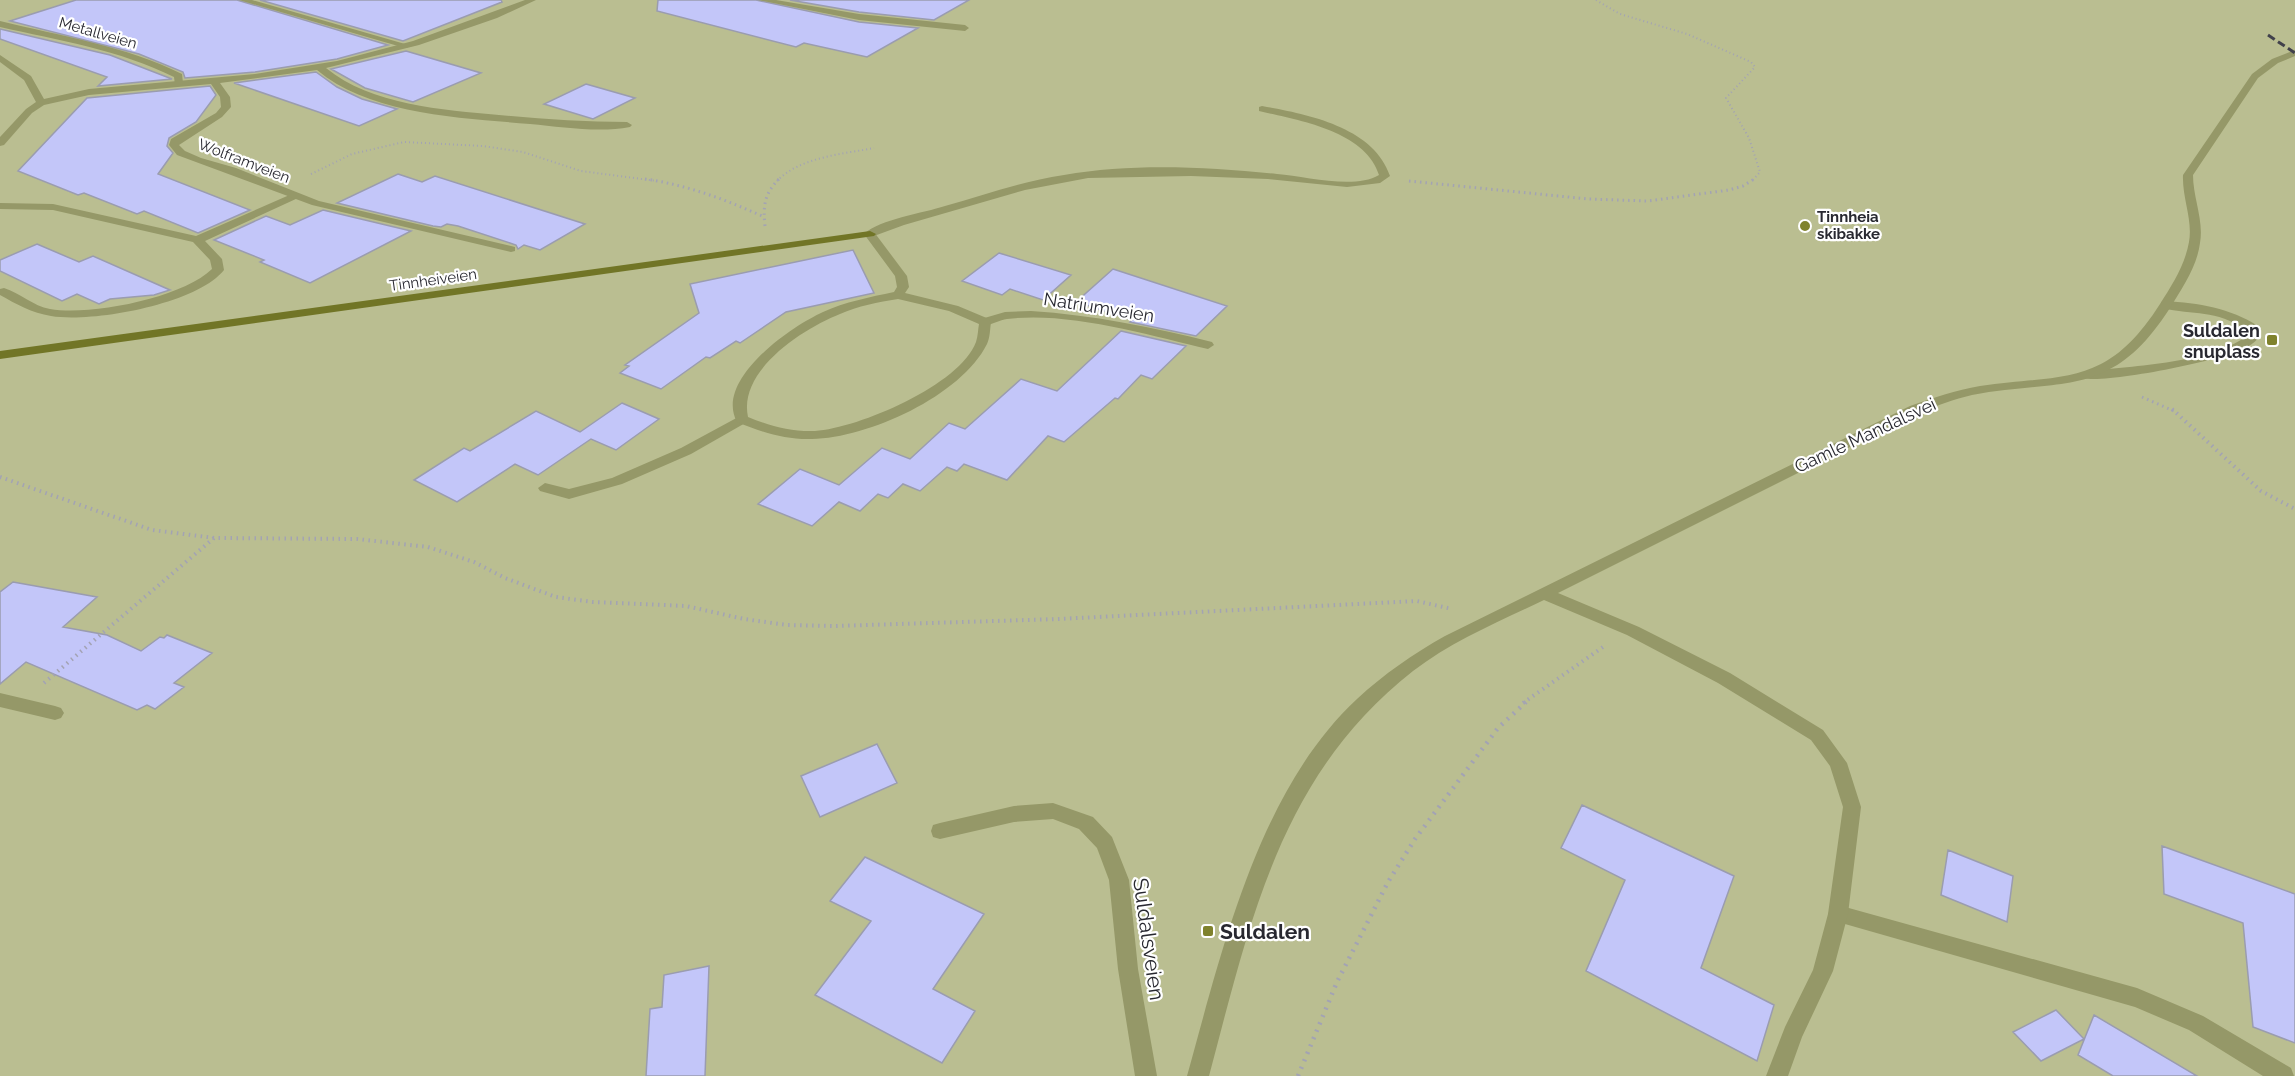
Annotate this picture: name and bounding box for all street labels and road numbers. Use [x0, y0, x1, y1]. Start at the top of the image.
street label: Metallveien [57, 13, 139, 53]
street label: Wolframveien [195, 135, 293, 187]
street label: Tinnheiveien [388, 265, 478, 295]
street label: Natriumveien [1042, 288, 1156, 326]
street label: Gamle Mandalsvei [1791, 393, 1939, 477]
street label: Suldalsveien [1128, 876, 1170, 1002]

